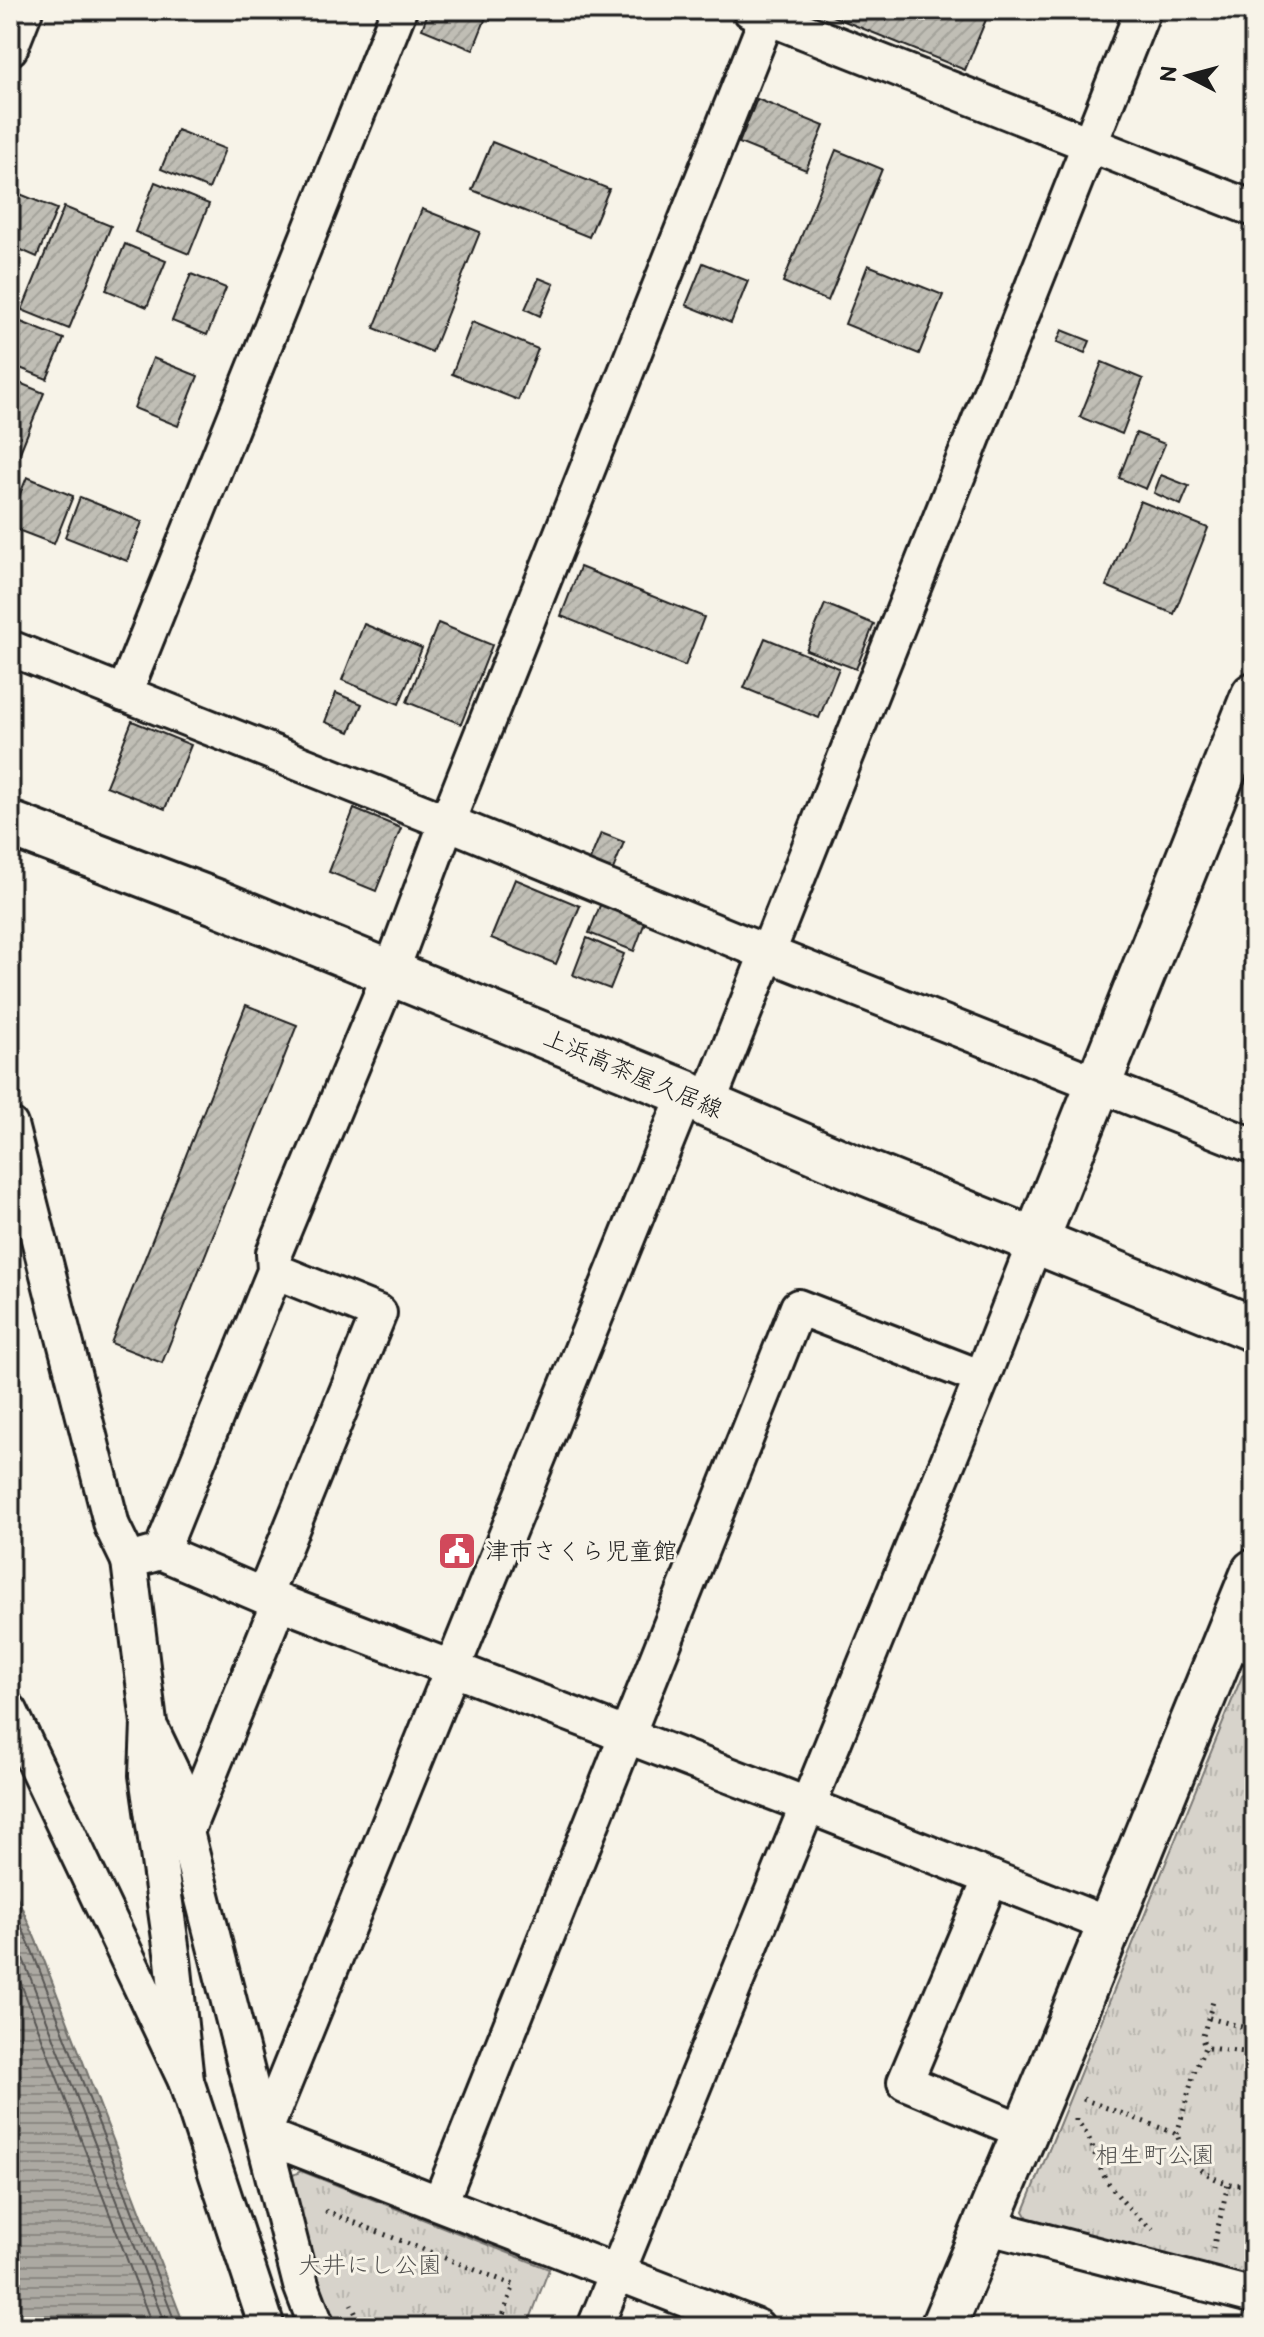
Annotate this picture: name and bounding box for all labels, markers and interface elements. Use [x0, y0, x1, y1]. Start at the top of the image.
north arrow [1148, 36, 1228, 116]
text: N [1155, 64, 1184, 84]
street label: 上浜高茶屋久居線 [539, 1023, 727, 1125]
public building icon: 津市さくら児童館 [436, 1530, 478, 1572]
place label: 津市さくら児童館 [485, 1537, 677, 1566]
park label: 相生町公園 [1095, 2141, 1215, 2170]
park label: 大井にし公園 [298, 2251, 442, 2280]

